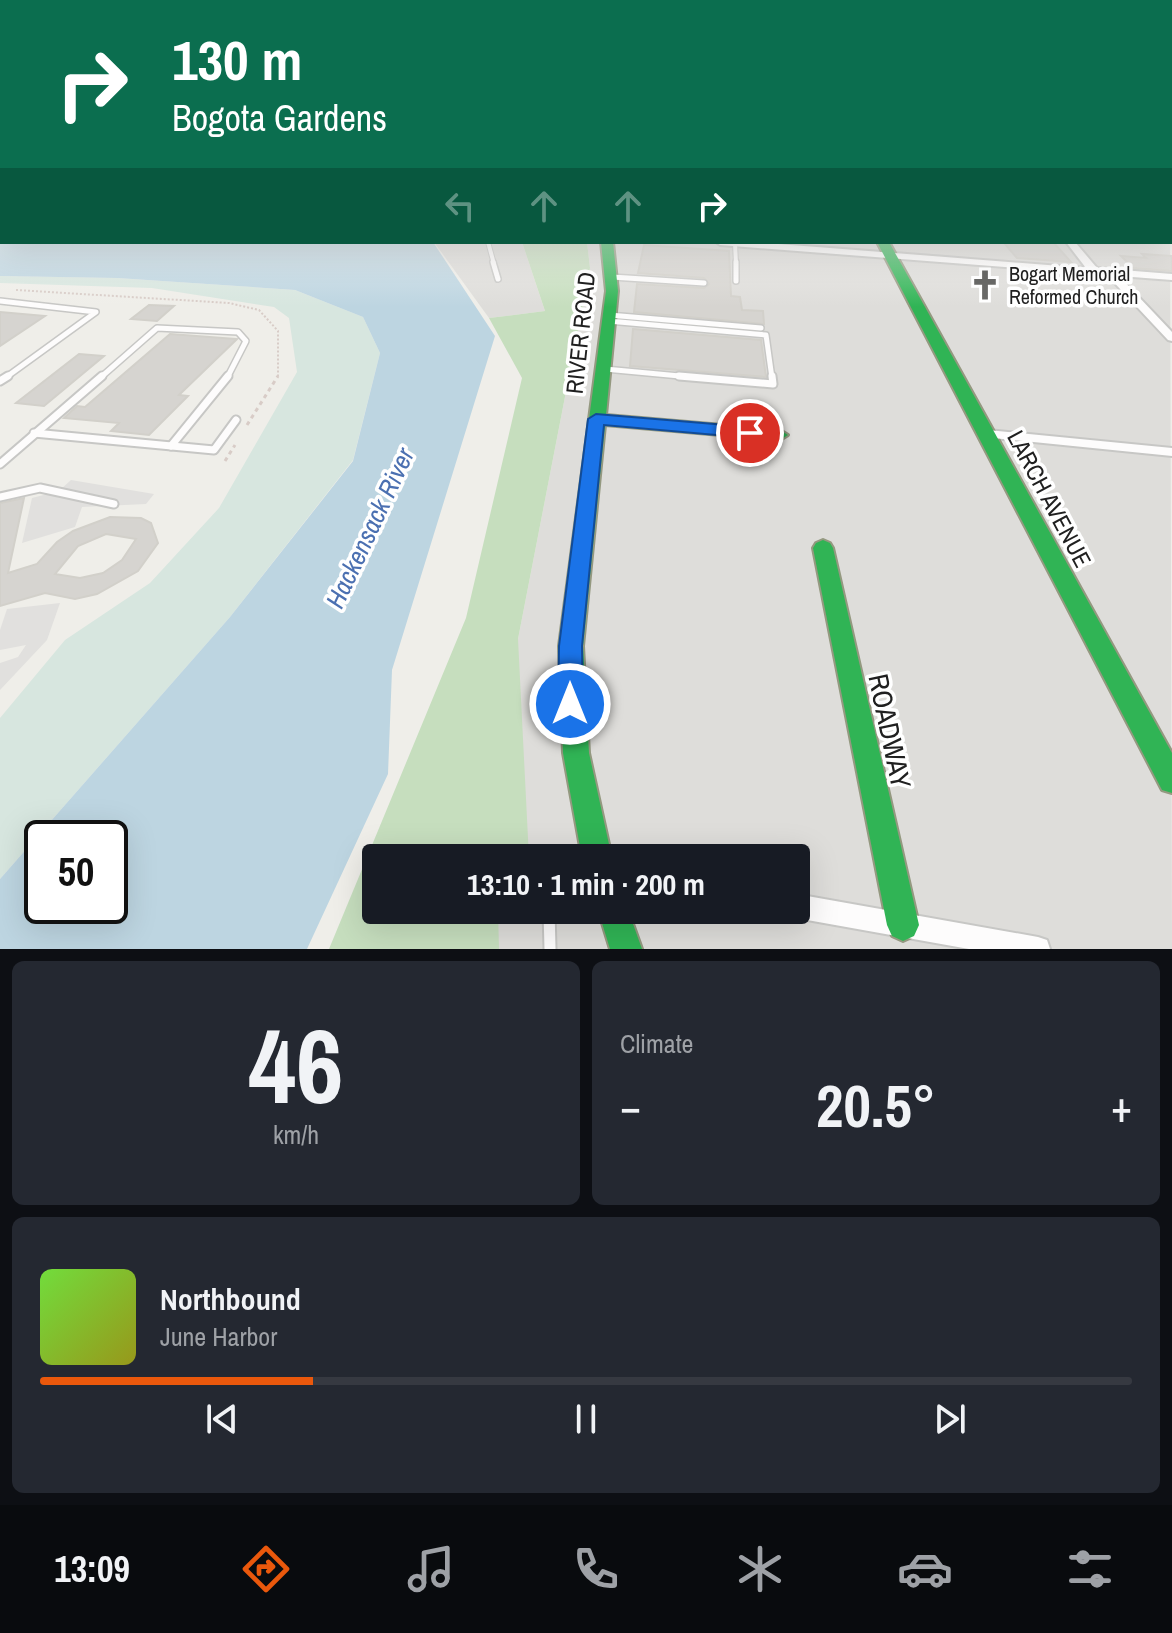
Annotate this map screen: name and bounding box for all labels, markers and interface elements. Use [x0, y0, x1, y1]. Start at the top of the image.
text: 130 m [172, 22, 302, 97]
icon: right [40, 32, 144, 136]
text: Bogota Gardens [172, 94, 387, 142]
icon: left [438, 184, 482, 228]
icon: ahead [522, 184, 566, 228]
icon: ahead [606, 184, 650, 228]
icon: right [690, 184, 734, 228]
place label: Bogart Memorial Reformed Church [1009, 260, 1138, 310]
church icon: Bogart Memorial Reformed Church [968, 268, 1002, 302]
street label: RIVER ROAD [558, 270, 602, 395]
pin [716, 399, 784, 467]
icon: arrive [728, 411, 772, 455]
street label: LARCH AVENUE [1000, 425, 1099, 573]
water label: Hackensack River [317, 441, 422, 614]
position arrow [528, 662, 612, 746]
street label: ROADWAY [859, 670, 921, 792]
speed limit sign: 50 [24, 820, 128, 924]
text: 13:10 · 1 min · 200 m [467, 864, 705, 904]
text: 46 [249, 995, 343, 1135]
text: Climate [620, 1026, 693, 1061]
text: 20.5° [816, 1065, 936, 1146]
text: − [620, 1076, 641, 1136]
text: + [1111, 1076, 1132, 1136]
text: km/h [273, 1117, 319, 1152]
text: Northbound [160, 1279, 301, 1319]
text: June Harbor [160, 1319, 277, 1354]
icon: previous [200, 1397, 244, 1441]
icon: pause [564, 1397, 608, 1441]
icon: next [928, 1397, 972, 1441]
icon: directions [238, 1541, 294, 1597]
icon: music [403, 1541, 459, 1597]
icon: phone [568, 1541, 624, 1597]
icon: climate [732, 1541, 788, 1597]
icon: car [897, 1541, 953, 1597]
icon: filters [1062, 1541, 1118, 1597]
text: 13:09 [54, 1545, 130, 1593]

